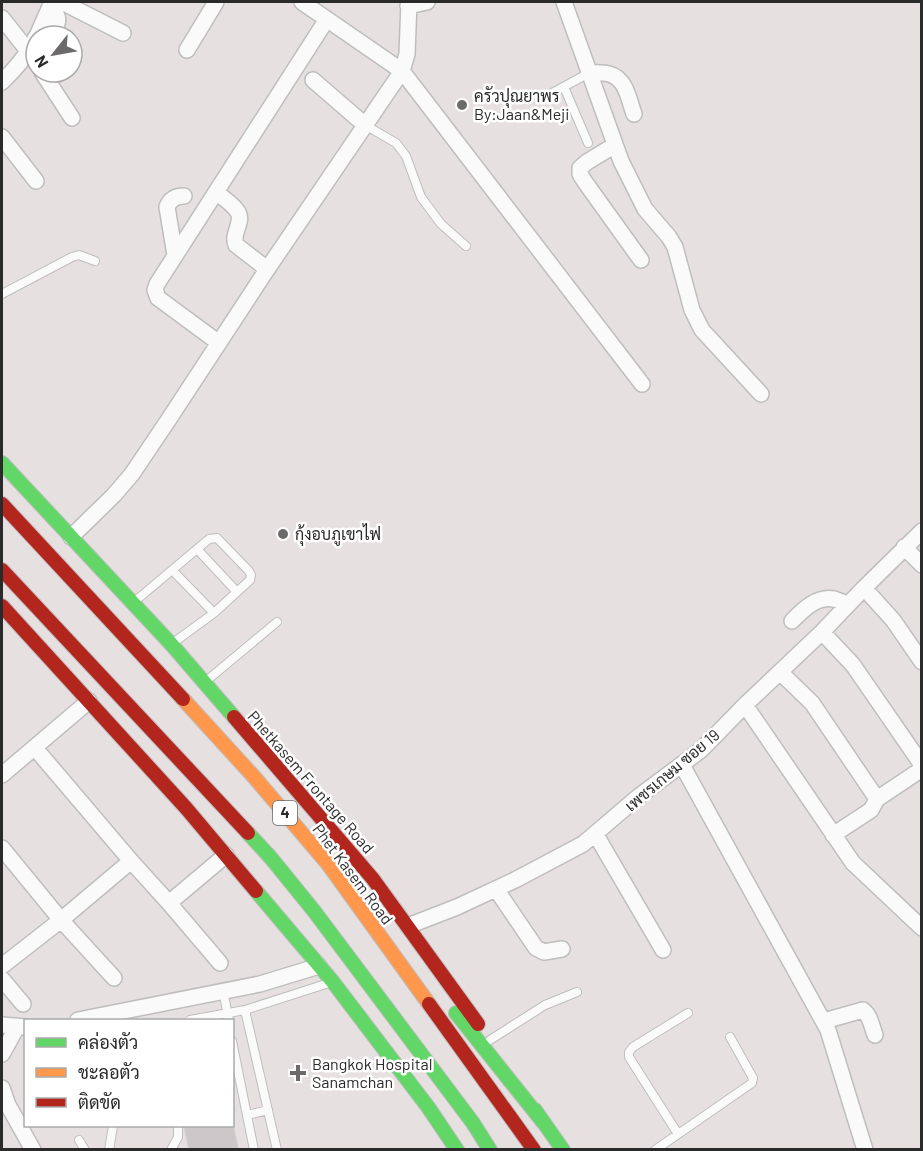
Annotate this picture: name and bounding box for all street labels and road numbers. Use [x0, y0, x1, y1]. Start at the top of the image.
street label: Phetkasem Frontage Road [244, 707, 378, 857]
street label: เพชรเกษม ซอย 19 [621, 725, 723, 815]
road number: 4 [273, 801, 297, 825]
street label: Phet Kasem Road [309, 819, 398, 928]

